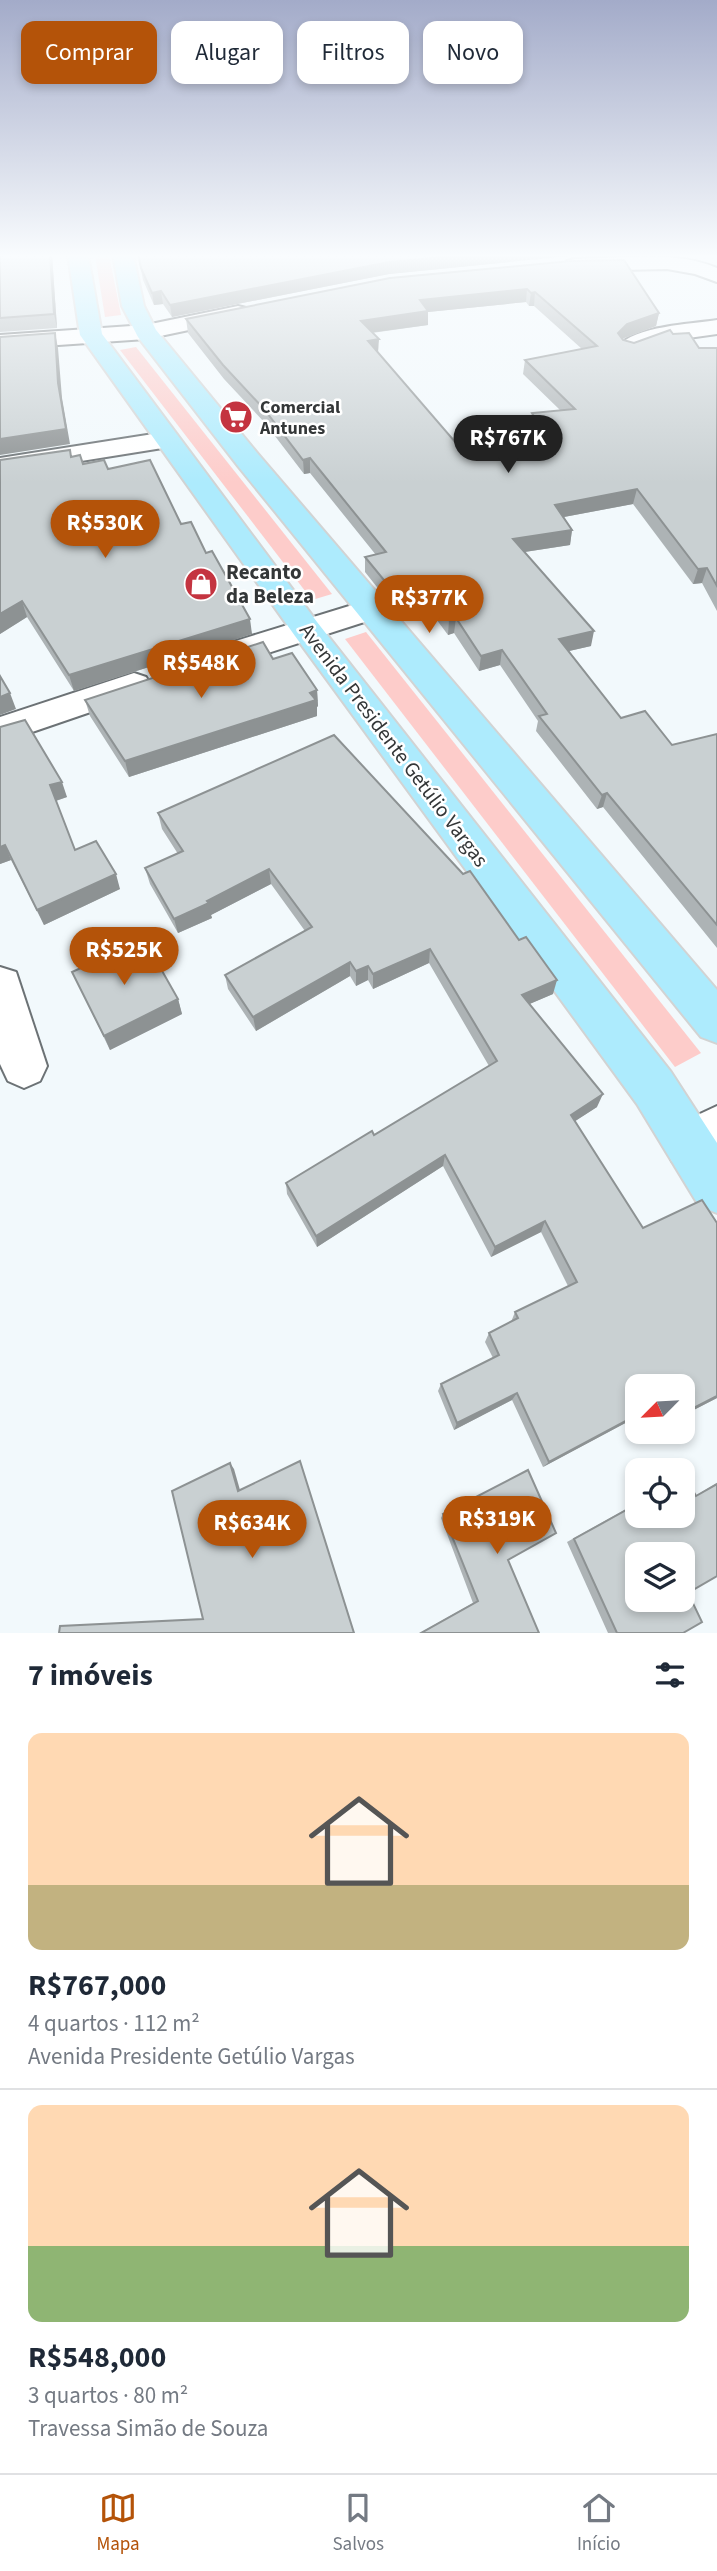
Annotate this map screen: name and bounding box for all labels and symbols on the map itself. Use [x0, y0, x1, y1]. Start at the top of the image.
place label: Comercial Antunes [259, 395, 340, 441]
supermarket icon: Comercial Antunes [217, 398, 255, 436]
pin: R$767K [451, 416, 565, 475]
pin: R$530K [48, 500, 162, 560]
place label: Recanto da Beleza [226, 557, 314, 611]
shop icon: Recanto da Beleza [182, 565, 220, 603]
pin: R$377K [372, 576, 486, 635]
street label: Avenida Presidente Getúlio Vargas [292, 617, 496, 873]
pin: R$548K [144, 640, 258, 700]
pin: R$525K [67, 928, 181, 987]
north arrow [625, 1374, 695, 1444]
pin: R$319K [440, 1496, 554, 1556]
pin: R$634K [195, 1500, 309, 1560]

